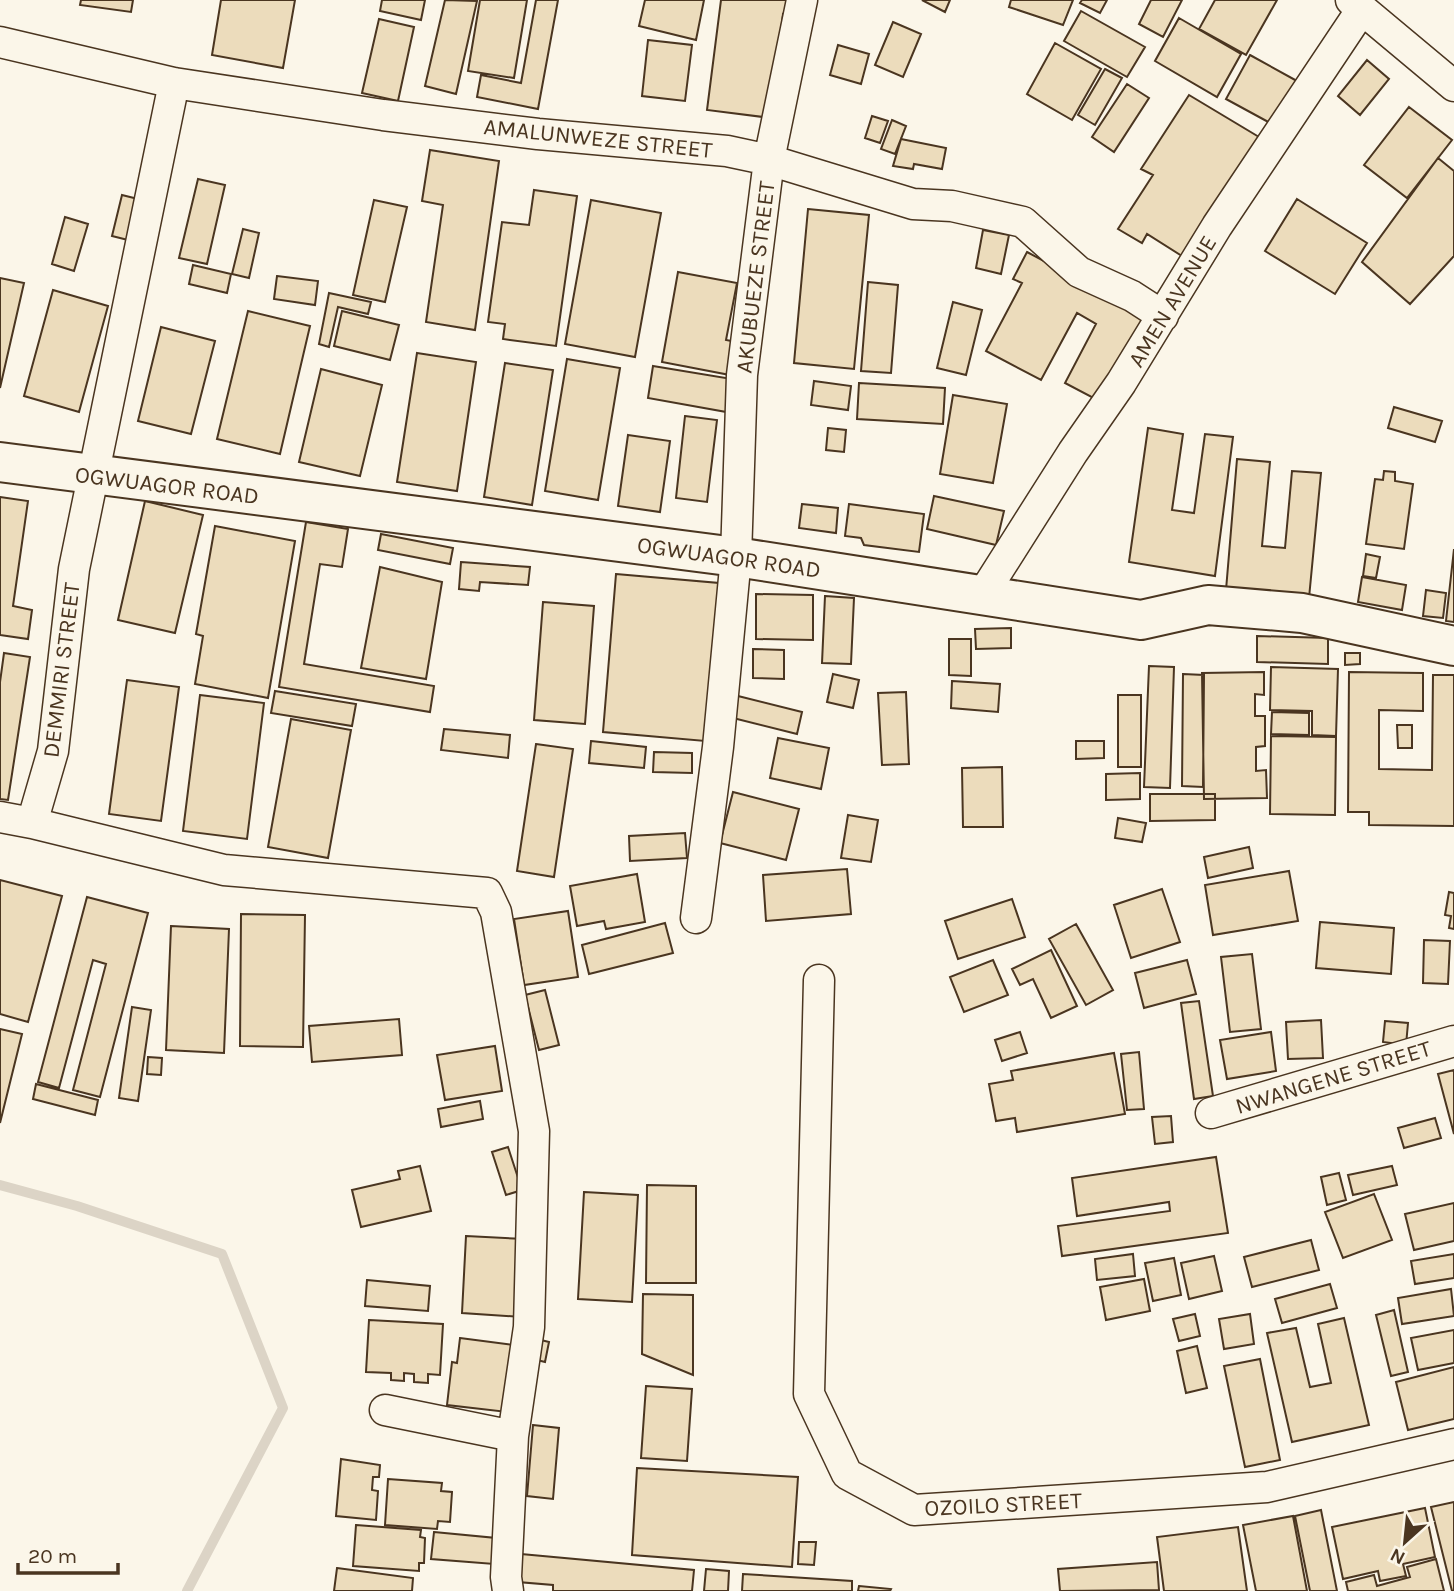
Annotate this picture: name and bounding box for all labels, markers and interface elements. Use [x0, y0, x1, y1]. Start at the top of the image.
street label: AMALUNWEZE STREET [482, 113, 714, 164]
street label: AKUBUEZE STREET [730, 179, 781, 375]
street label: AMEN AVENUE [1123, 230, 1222, 372]
street label: OGWUAGOR ROAD [73, 461, 260, 510]
street label: OGWUAGOR ROAD [635, 531, 822, 584]
street label: DEMMIRI STREET [37, 580, 86, 759]
street label: NWANGENE STREET [1232, 1035, 1435, 1120]
street label: OZOILO STREET [924, 1487, 1083, 1522]
north arrow [1370, 1507, 1440, 1577]
scale bar [18, 1532, 117, 1576]
text: N [1387, 1543, 1409, 1569]
text: 20 m [28, 1544, 77, 1568]

